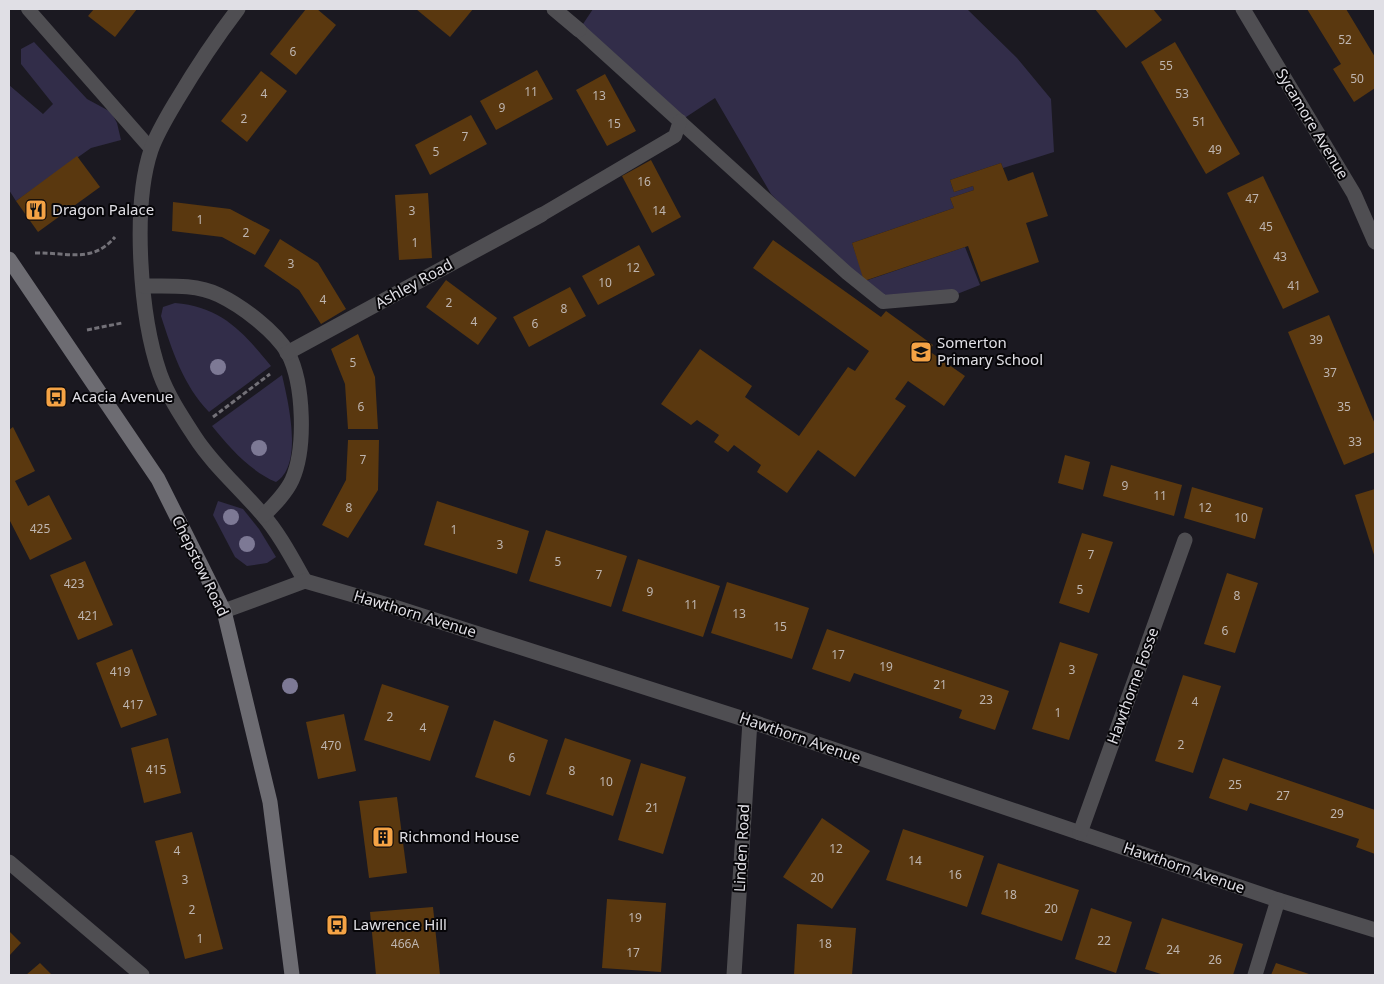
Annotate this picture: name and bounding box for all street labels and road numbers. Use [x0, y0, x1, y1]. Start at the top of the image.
street label: Sycamore Avenue [1272, 65, 1354, 182]
street label: Ashley Road [371, 254, 456, 313]
street label: Chepstow Road [168, 512, 234, 619]
street label: Hawthorn Avenue [352, 585, 479, 641]
street label: Hawthorne Fosse [1102, 625, 1162, 747]
street label: Hawthorn Avenue [737, 707, 864, 767]
street label: Linden Road [729, 804, 753, 892]
street label: Hawthorn Avenue [1121, 837, 1248, 897]

